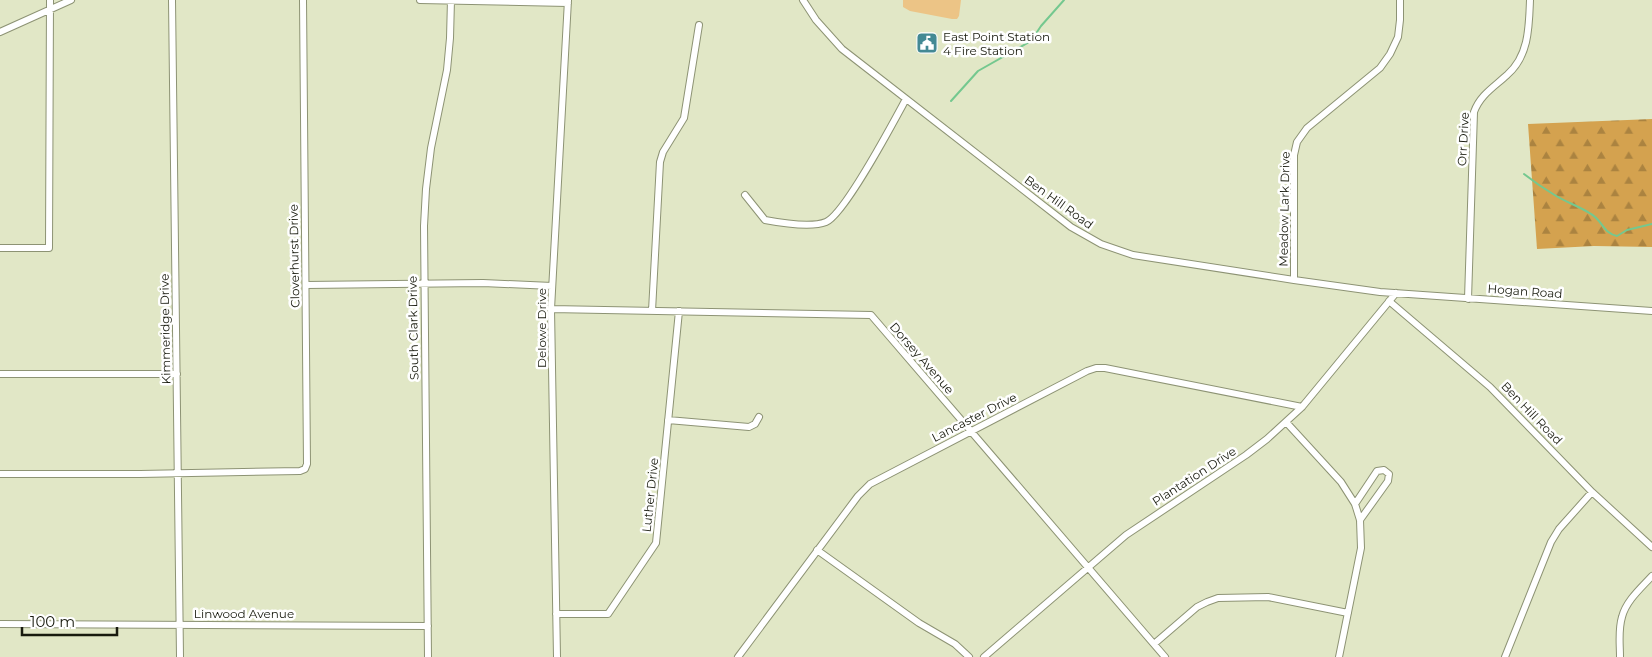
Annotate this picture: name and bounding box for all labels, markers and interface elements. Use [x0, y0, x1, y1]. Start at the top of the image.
place label: East Point Station 4 Fire Station [943, 29, 1050, 58]
public building icon: East Point Station 4 Fire Station [915, 31, 939, 55]
street label: Orr Drive [1454, 112, 1472, 166]
street label: Meadow Lark Drive [1275, 151, 1293, 267]
street label: Ben Hill Road [1022, 172, 1096, 232]
street label: Cloverhurst Drive [286, 204, 302, 308]
street label: Kimmeridge Drive [157, 274, 173, 384]
street label: South Clark Drive [405, 276, 421, 380]
street label: Hogan Road [1487, 281, 1563, 301]
street label: Delowe Drive [534, 288, 549, 368]
street label: Dorsey Avenue [887, 319, 957, 397]
street label: Ben Hill Road [1498, 378, 1566, 448]
street label: Lancaster Drive [929, 389, 1019, 445]
street label: Plantation Drive [1149, 443, 1239, 509]
street label: Luther Drive [639, 457, 661, 533]
scale bar [22, 604, 118, 636]
street label: Linwood Avenue [194, 606, 294, 621]
text: 100 m [30, 612, 75, 631]

